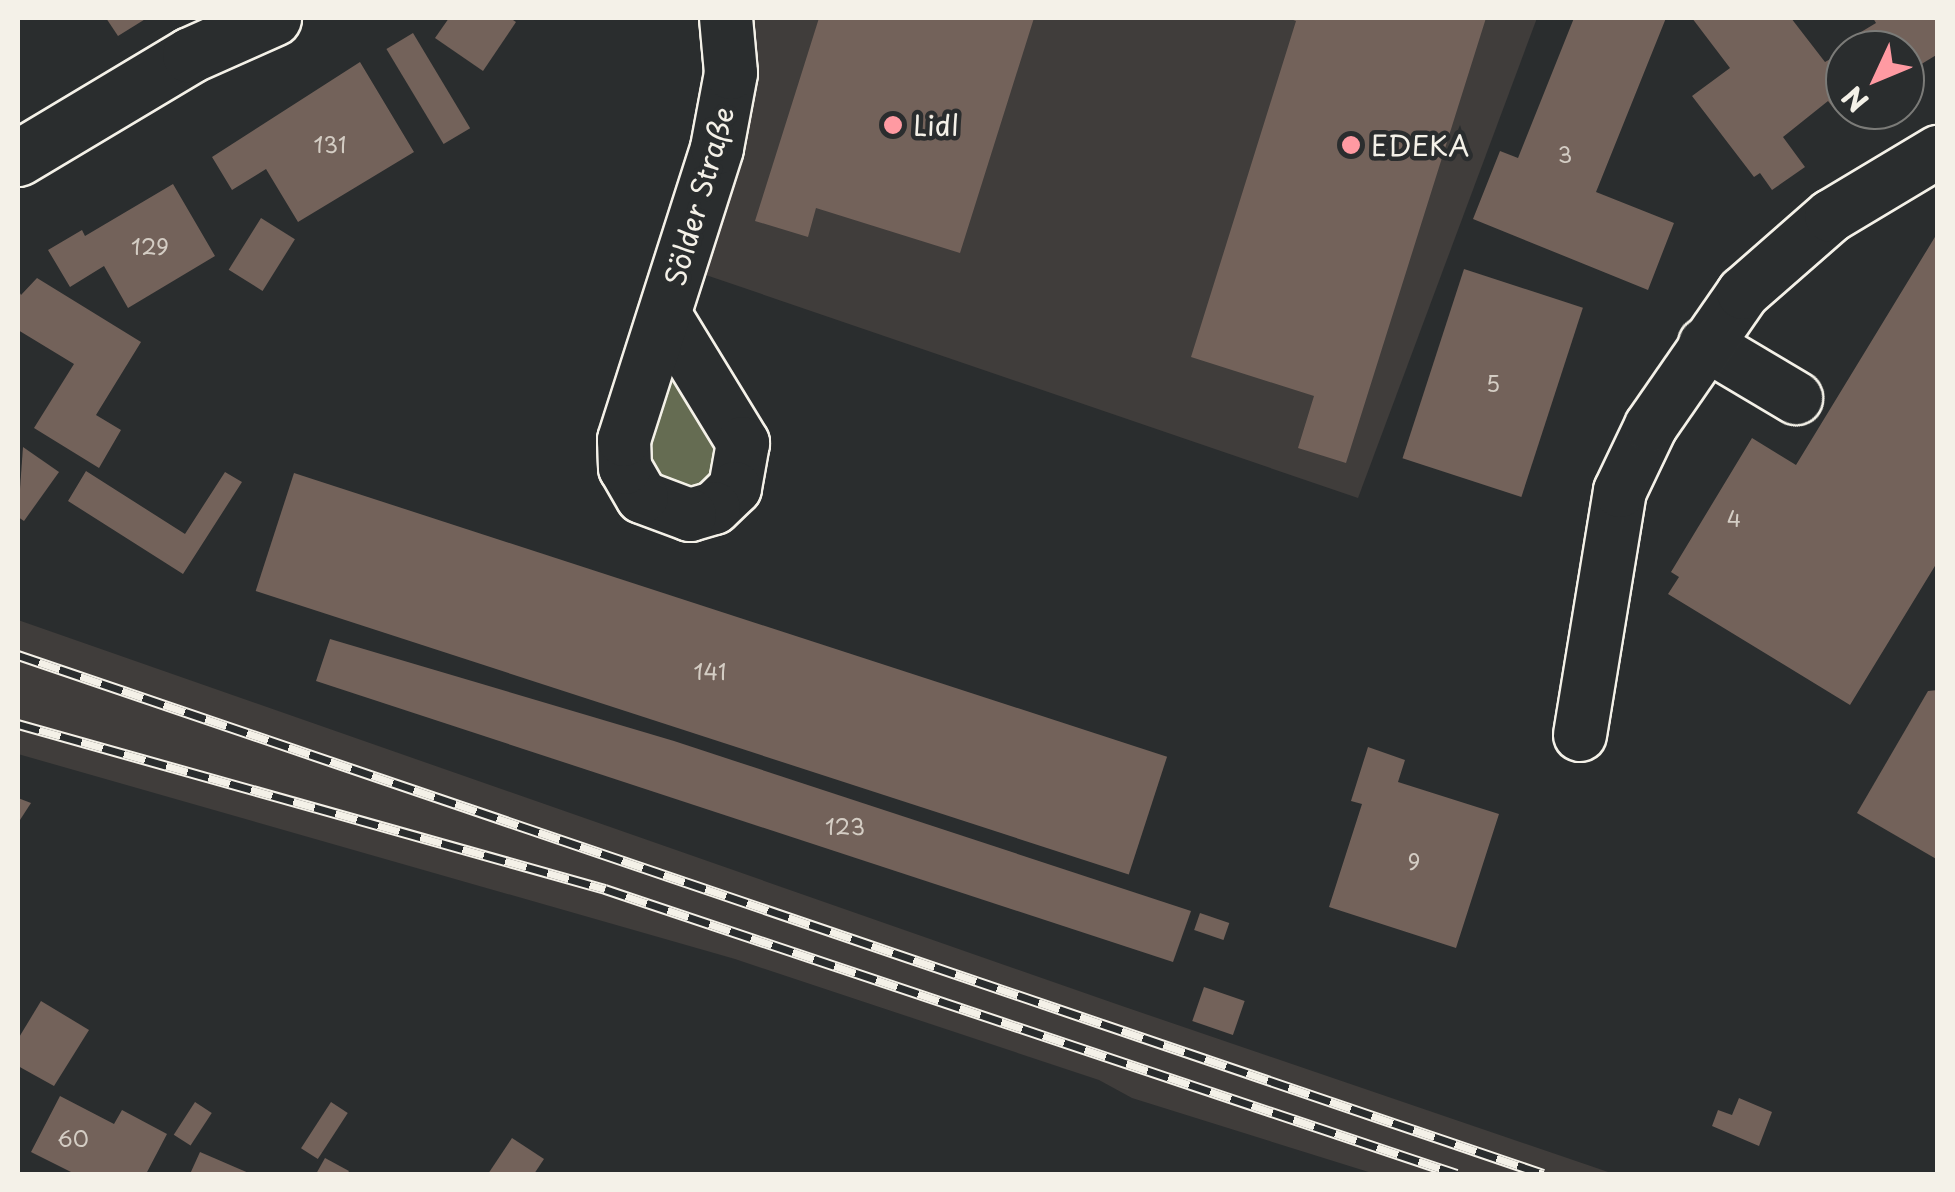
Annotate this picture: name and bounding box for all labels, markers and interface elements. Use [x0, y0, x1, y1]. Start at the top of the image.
north arrow [1825, 30, 1925, 130]
text: N [1831, 77, 1878, 123]
street label: Sölder Straße [657, 102, 741, 290]
place label: Lidl [913, 108, 959, 142]
marker: Lidl [882, 114, 904, 136]
place label: EDEKA [1371, 128, 1469, 162]
house number: 131 [314, 131, 346, 157]
marker: EDEKA [1340, 134, 1362, 156]
house number: 3 [1558, 141, 1572, 167]
house number: 129 [131, 233, 169, 259]
house number: 5 [1486, 370, 1500, 396]
house number: 4 [1727, 505, 1741, 531]
house number: 141 [694, 658, 726, 684]
house number: 123 [825, 813, 865, 839]
house number: 9 [1408, 848, 1420, 874]
house number: 60 [57, 1125, 89, 1151]

